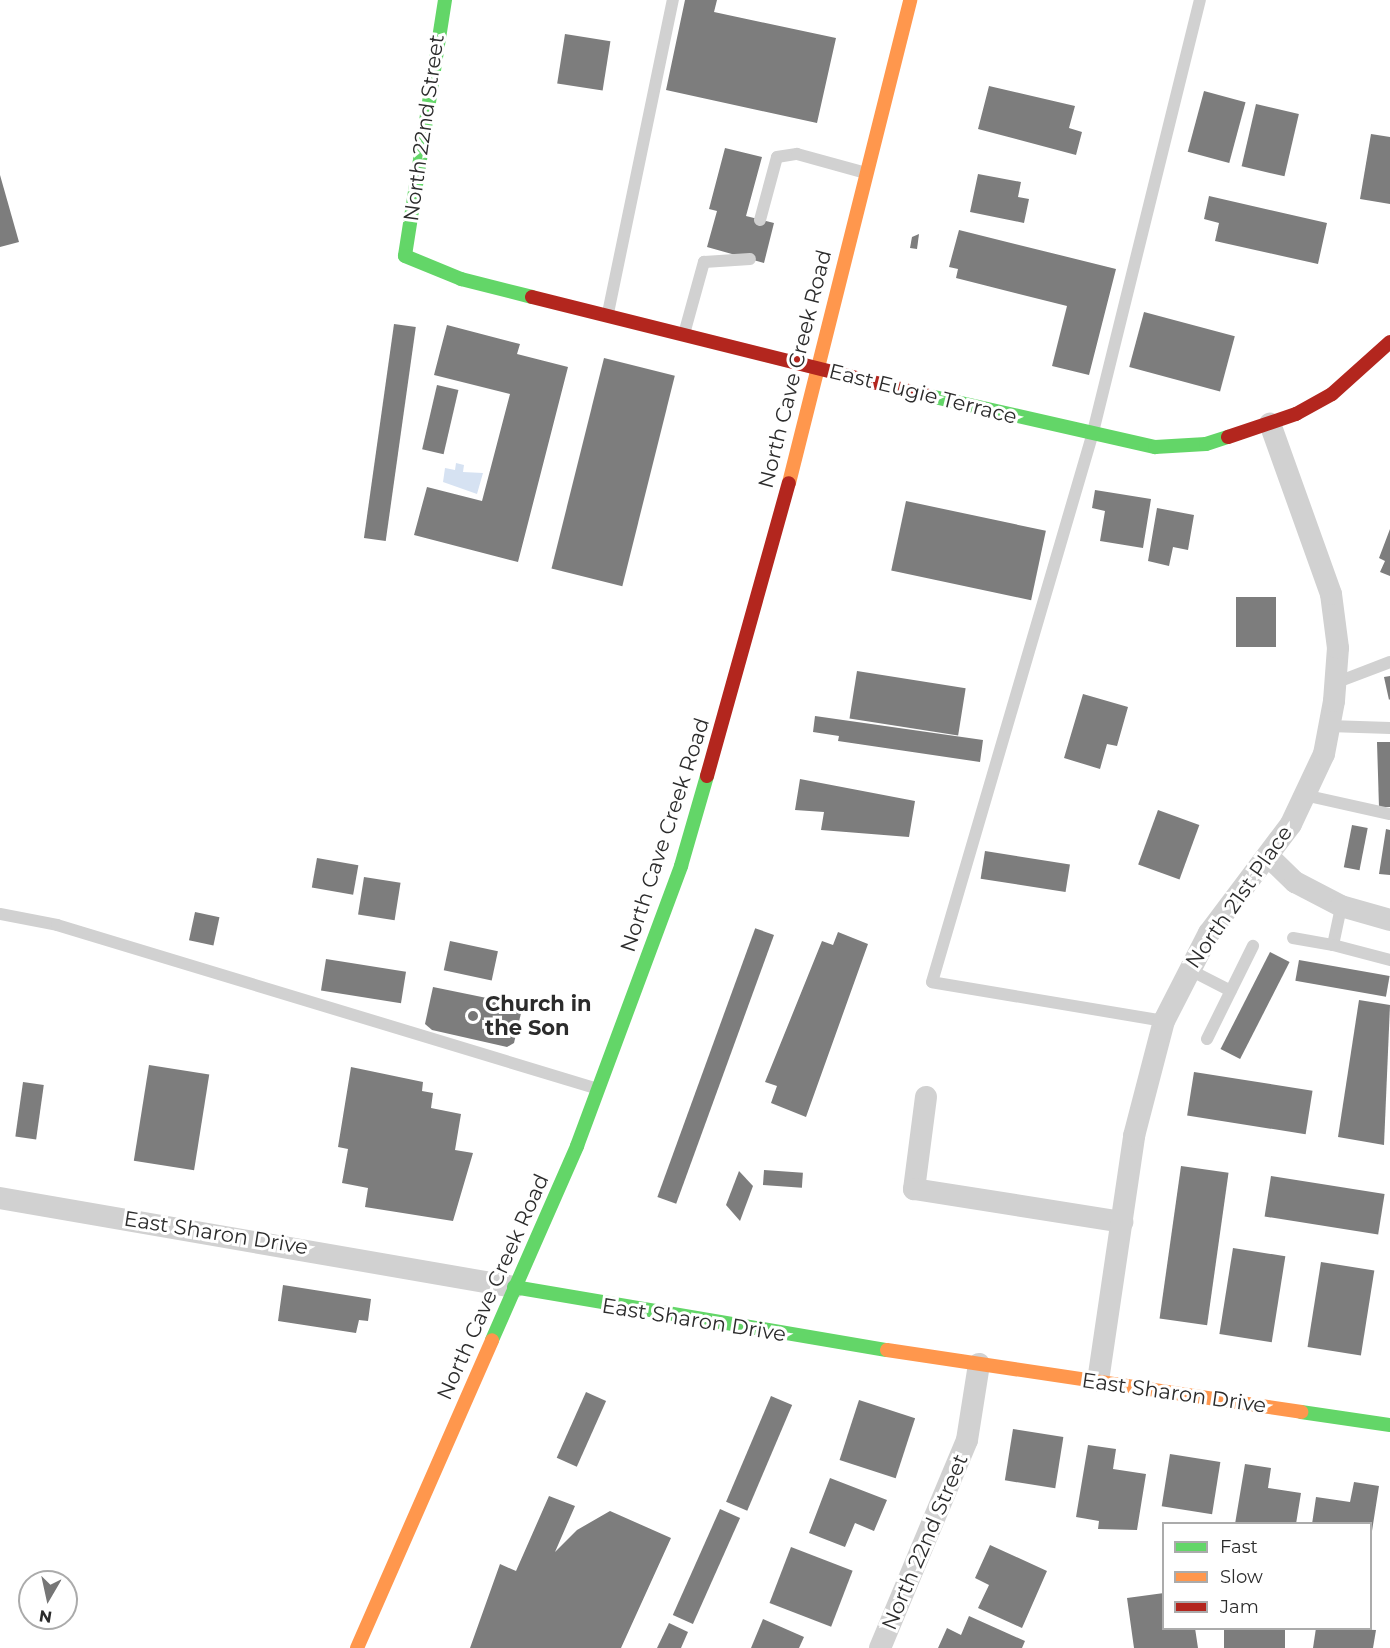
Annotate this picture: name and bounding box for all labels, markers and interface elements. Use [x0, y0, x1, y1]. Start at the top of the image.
street label: North 22nd Street [398, 33, 450, 223]
street label: North Cave Creek Road [753, 247, 837, 491]
street label: East Eugie Terrace [826, 358, 1020, 430]
street label: North Cave Creek Road [615, 715, 715, 955]
street label: North 21st Place [1180, 821, 1298, 973]
place label: Church in the Son [485, 991, 592, 1041]
marker: Church in the Son [466, 1009, 480, 1023]
street label: North Cave Creek Road [432, 1170, 554, 1404]
street label: East Sharon Drive [122, 1206, 310, 1260]
street label: East Sharon Drive [600, 1293, 788, 1347]
street label: East Sharon Drive [1080, 1368, 1268, 1418]
street label: North 22nd Street [877, 1450, 973, 1634]
legend [1162, 1522, 1372, 1630]
text: Fast [1220, 1536, 1258, 1558]
text: Slow [1220, 1566, 1263, 1588]
north arrow [18, 1570, 78, 1630]
text: Jam [1220, 1596, 1259, 1618]
text: N [38, 1606, 53, 1627]

